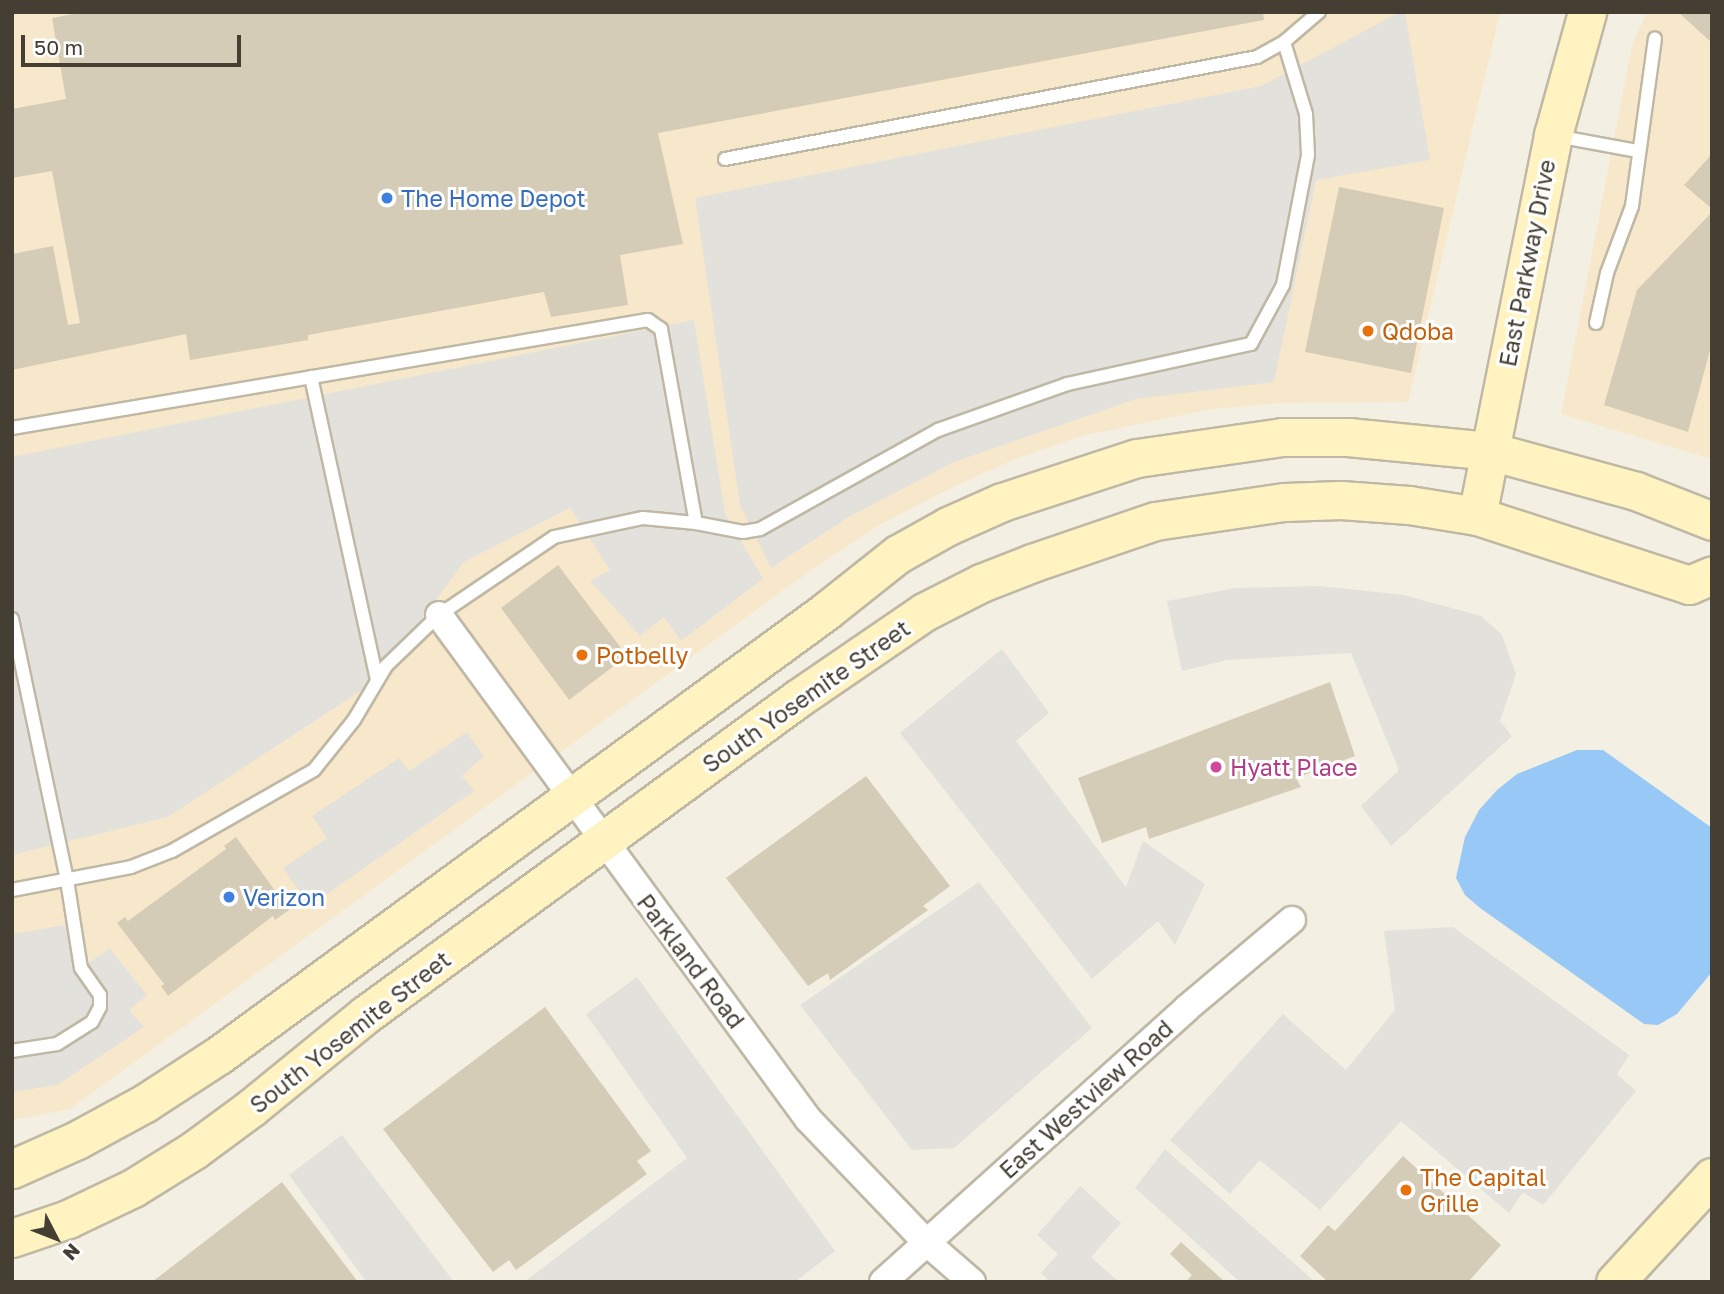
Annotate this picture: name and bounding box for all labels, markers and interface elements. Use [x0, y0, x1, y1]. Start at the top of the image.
scale bar [24, 21, 245, 65]
text: 50 m [34, 34, 83, 60]
street label: East Parkway Drive [1493, 157, 1561, 369]
place label: The Home Depot [401, 184, 586, 212]
marker: The Home Depot [379, 190, 395, 206]
place label: Qdoba [1382, 317, 1454, 345]
marker: Qdoba [1360, 323, 1376, 339]
street label: South Yosemite Street [697, 614, 915, 778]
place label: Potbelly [596, 641, 688, 669]
marker: Potbelly [574, 647, 590, 663]
place label: Hyatt Place [1230, 753, 1358, 781]
marker: Hyatt Place [1208, 759, 1224, 775]
place label: Verizon [243, 883, 325, 911]
marker: Verizon [221, 889, 237, 905]
street label: Parkland Road [632, 889, 750, 1033]
street label: South Yosemite Street [244, 945, 456, 1119]
street label: East Westview Road [994, 1014, 1178, 1184]
place label: The Capital Grille [1420, 1163, 1546, 1217]
marker: The Capital Grille [1398, 1182, 1414, 1198]
north arrow [21, 1203, 91, 1273]
text: N [59, 1239, 85, 1265]

